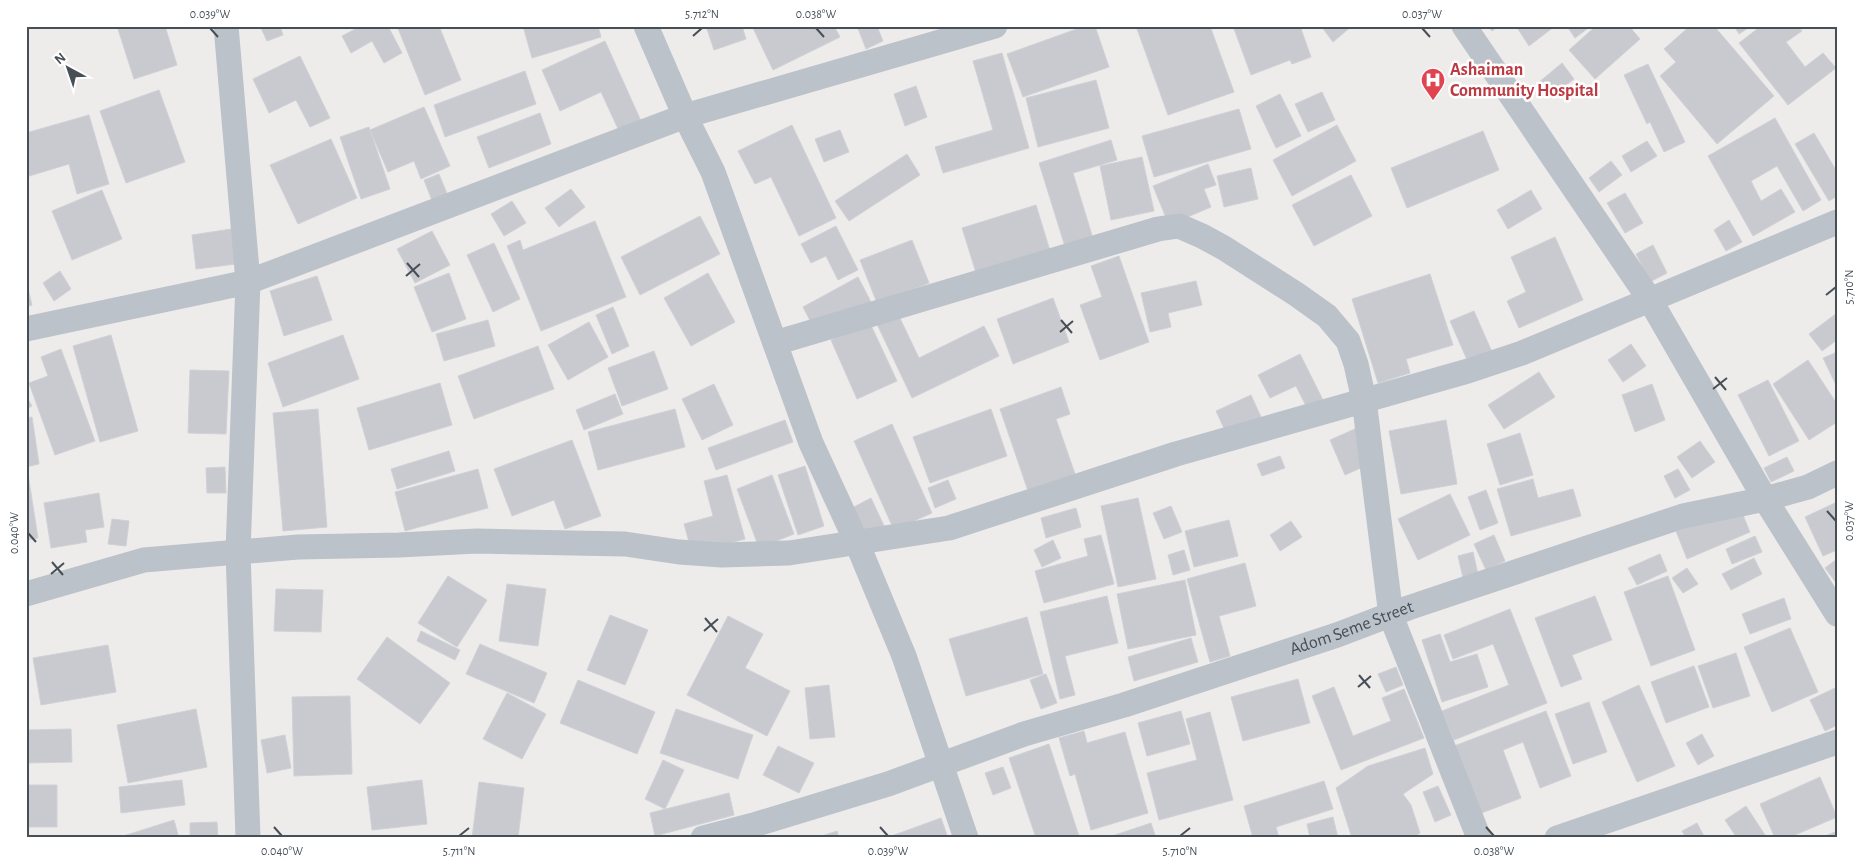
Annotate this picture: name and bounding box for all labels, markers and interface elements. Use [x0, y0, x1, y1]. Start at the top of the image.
text: 0.039°W [190, 8, 230, 20]
text: 5.712°N [685, 8, 719, 20]
text: 0.038°W [796, 8, 837, 20]
text: 0.037°W [1402, 8, 1442, 20]
north arrow [42, 42, 92, 92]
text: N [52, 50, 69, 67]
place label: Ashaiman Community Hospital [1450, 61, 1599, 100]
hospital icon: Ashaiman Community Hospital [1420, 67, 1446, 101]
text: 5.710°N [1843, 270, 1855, 304]
text: 0.037°W [1843, 501, 1855, 541]
text: 0.040°W [8, 512, 20, 554]
street label: Adom Seme Street [1288, 598, 1416, 659]
text: 0.040°W [261, 845, 303, 857]
text: 5.711°N [443, 845, 475, 857]
text: 0.039°W [868, 845, 908, 857]
text: 5.710°N [1163, 845, 1197, 857]
text: 0.038°W [1474, 845, 1515, 857]

